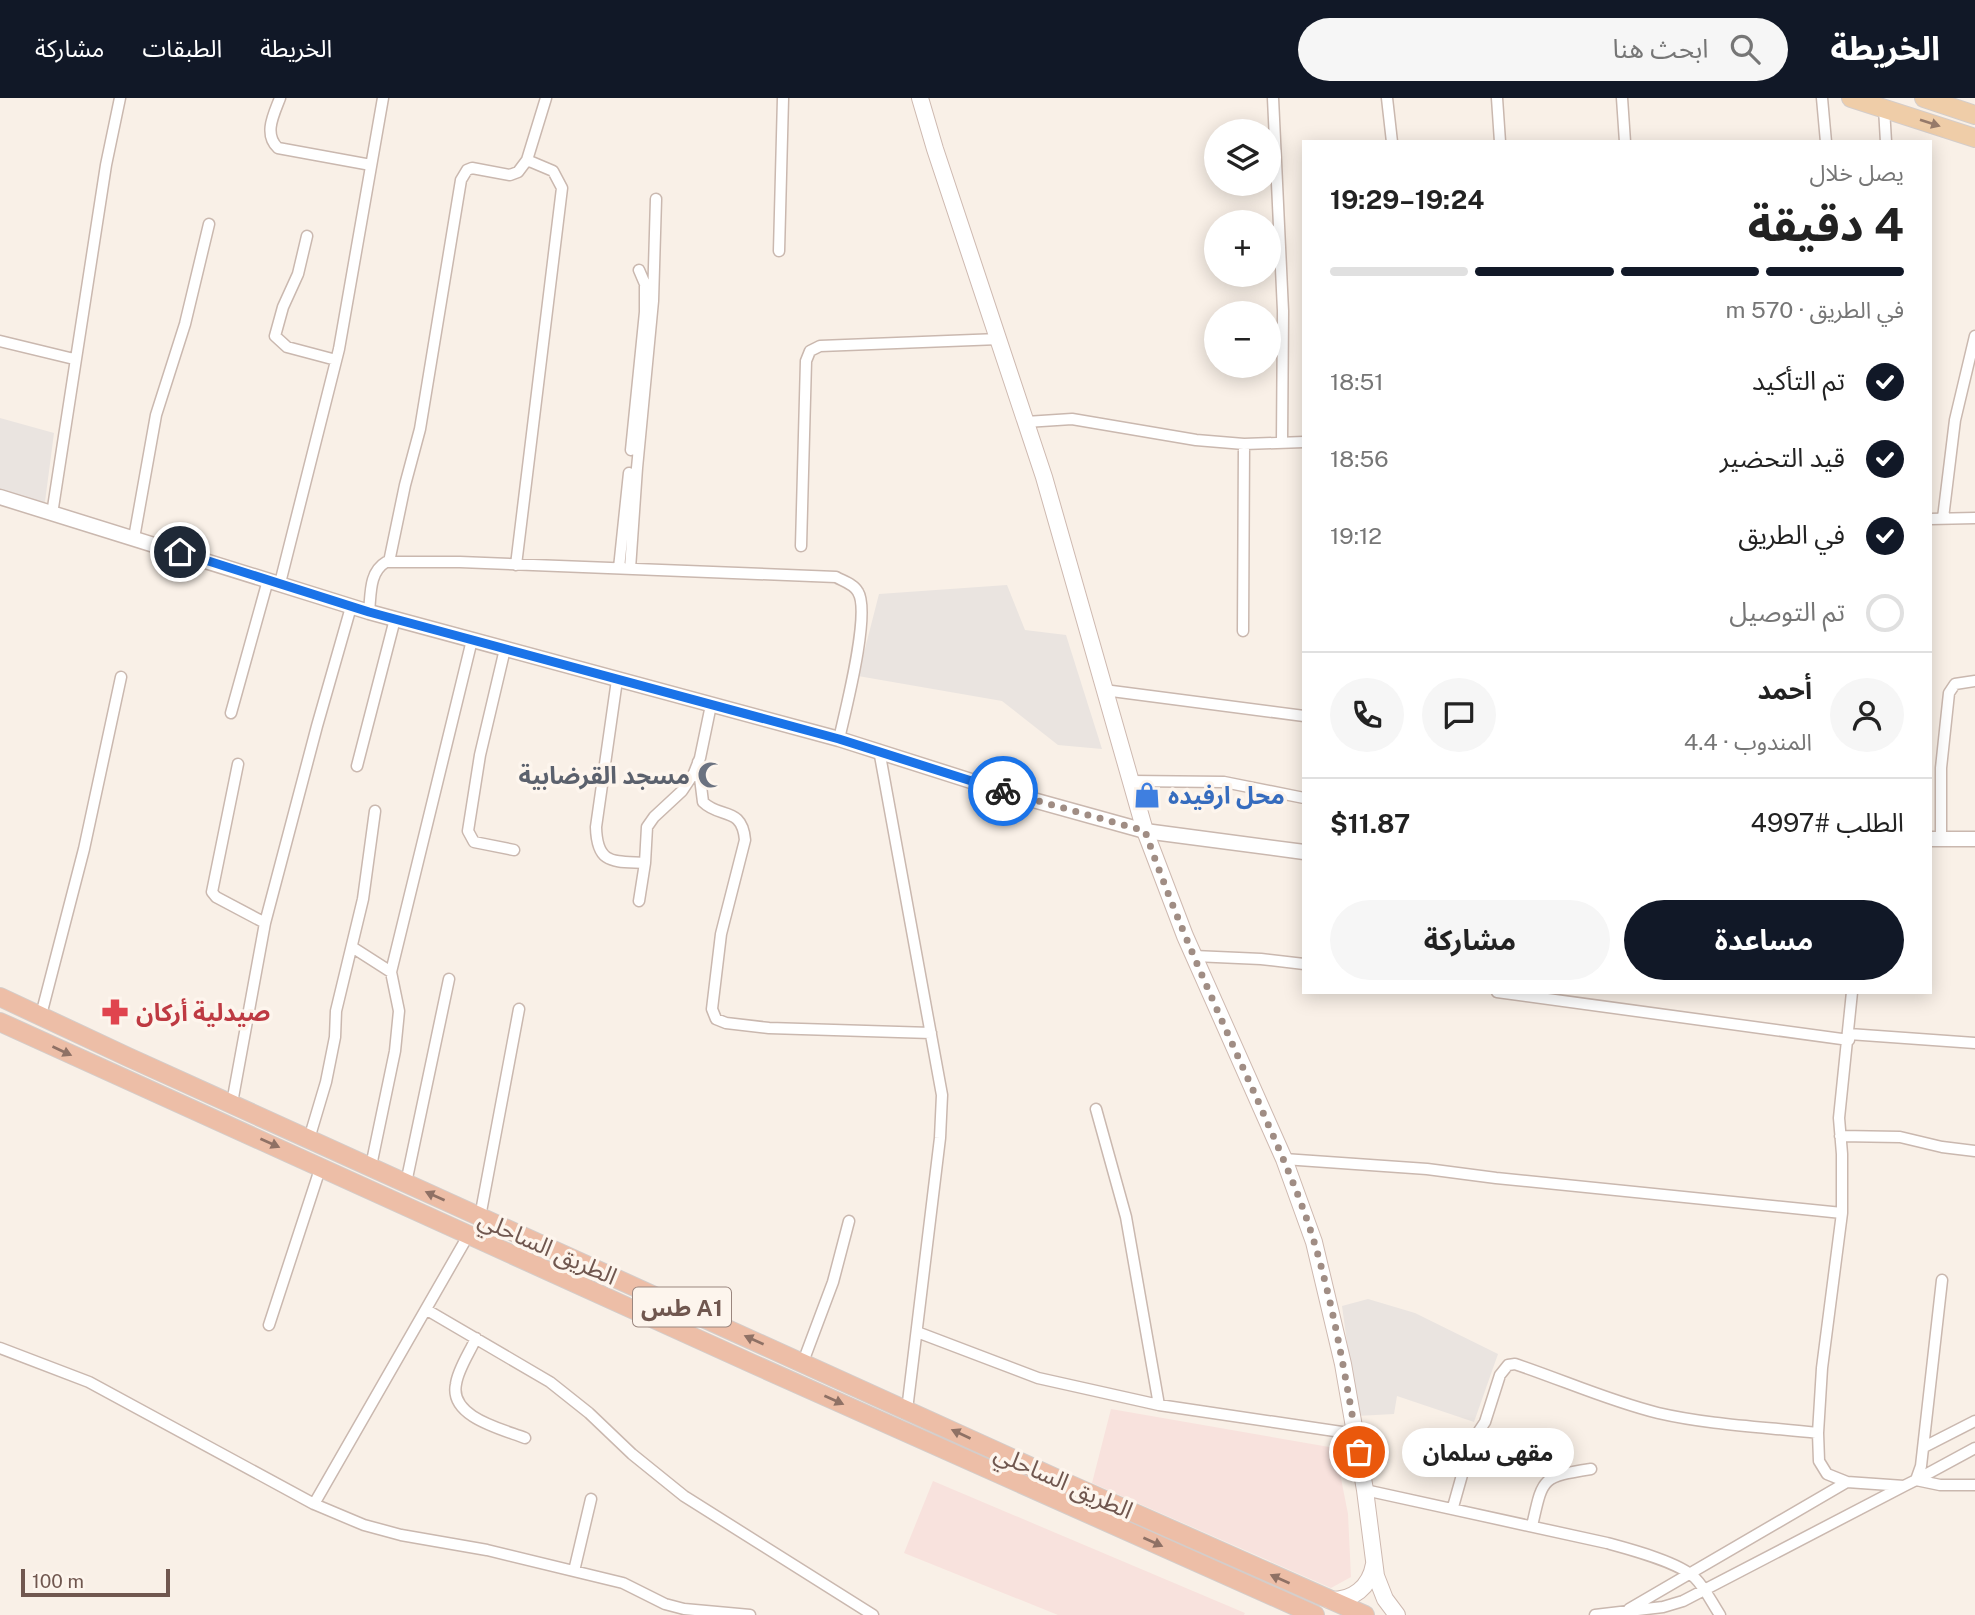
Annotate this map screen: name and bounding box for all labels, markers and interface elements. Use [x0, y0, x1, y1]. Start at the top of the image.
search box [1298, 18, 1788, 81]
text: الخريطة [1830, 29, 1940, 67]
icon: search [1726, 30, 1764, 68]
text: ابحث هنا [1613, 33, 1708, 64]
text: مشاركة [35, 34, 104, 62]
text: الطبقات [142, 34, 222, 62]
text: الخريطة [260, 34, 332, 62]
one-way arrow [1919, 118, 1940, 129]
map controls [1204, 119, 1281, 378]
button: layers [1204, 119, 1281, 196]
text: يصل خلال [1810, 159, 1904, 186]
text: 19:24–19:29 [1330, 184, 1484, 215]
text: 4 دقيقة [1748, 197, 1904, 251]
button: + [1204, 210, 1281, 287]
text: في الطريق · 570 m [1726, 296, 1904, 323]
button: − [1204, 301, 1281, 378]
icon: check [1866, 363, 1904, 401]
text: تم التأكيد [1752, 365, 1845, 396]
text: 18:51 [1330, 368, 1384, 395]
icon: check [1866, 440, 1904, 478]
text: قيد التحضير [1720, 442, 1845, 473]
text: 18:56 [1330, 445, 1389, 472]
icon: check [1866, 517, 1904, 555]
text: في الطريق [1738, 519, 1845, 550]
pin [150, 522, 210, 582]
text: 19:12 [1330, 522, 1382, 549]
icon: home [161, 533, 199, 571]
text: تم التوصيل [1729, 596, 1845, 627]
text: أحمد [1758, 674, 1812, 705]
button: phone [1330, 678, 1404, 752]
button: chat [1422, 678, 1496, 752]
button: person [1830, 678, 1904, 752]
text: المندوب · 4.4 [1684, 728, 1812, 755]
courier [968, 756, 1038, 826]
mosque icon: مسجد القرضابية [696, 760, 726, 790]
place label: مسجد القرضابية [519, 761, 690, 790]
icon: bike [984, 772, 1022, 810]
shop icon: محل ارفيده [1132, 780, 1162, 810]
place label: محل ارفيده [1168, 781, 1285, 810]
text: الطلب #4997 [1751, 807, 1904, 838]
text: $11.87 [1330, 808, 1410, 839]
button: مشاركة [1330, 900, 1610, 980]
button: مساعدة [1624, 900, 1904, 980]
pharmacy icon: صيدلية أركان [100, 997, 130, 1027]
place label: صيدلية أركان [136, 998, 270, 1027]
one-way arrow [52, 1045, 72, 1057]
one-way arrow [260, 1137, 280, 1149]
one-way arrow [425, 1190, 445, 1202]
street label: الطريق الساحلي [472, 1204, 622, 1295]
road number: طس A1 [633, 1288, 731, 1326]
one-way arrow [744, 1334, 764, 1346]
one-way arrow [824, 1394, 845, 1405]
pin [1329, 1422, 1389, 1482]
one-way arrow [951, 1428, 971, 1440]
callout: مقهى سلمان [1401, 1428, 1572, 1476]
icon: bag [1340, 1433, 1378, 1471]
street label: الطريق الساحلي [988, 1438, 1138, 1529]
text: مقهى سلمان [1423, 1439, 1553, 1466]
one-way arrow [1143, 1536, 1163, 1548]
scale bar [21, 1566, 170, 1598]
text: 100 m [32, 1570, 84, 1592]
one-way arrow [1270, 1573, 1290, 1585]

